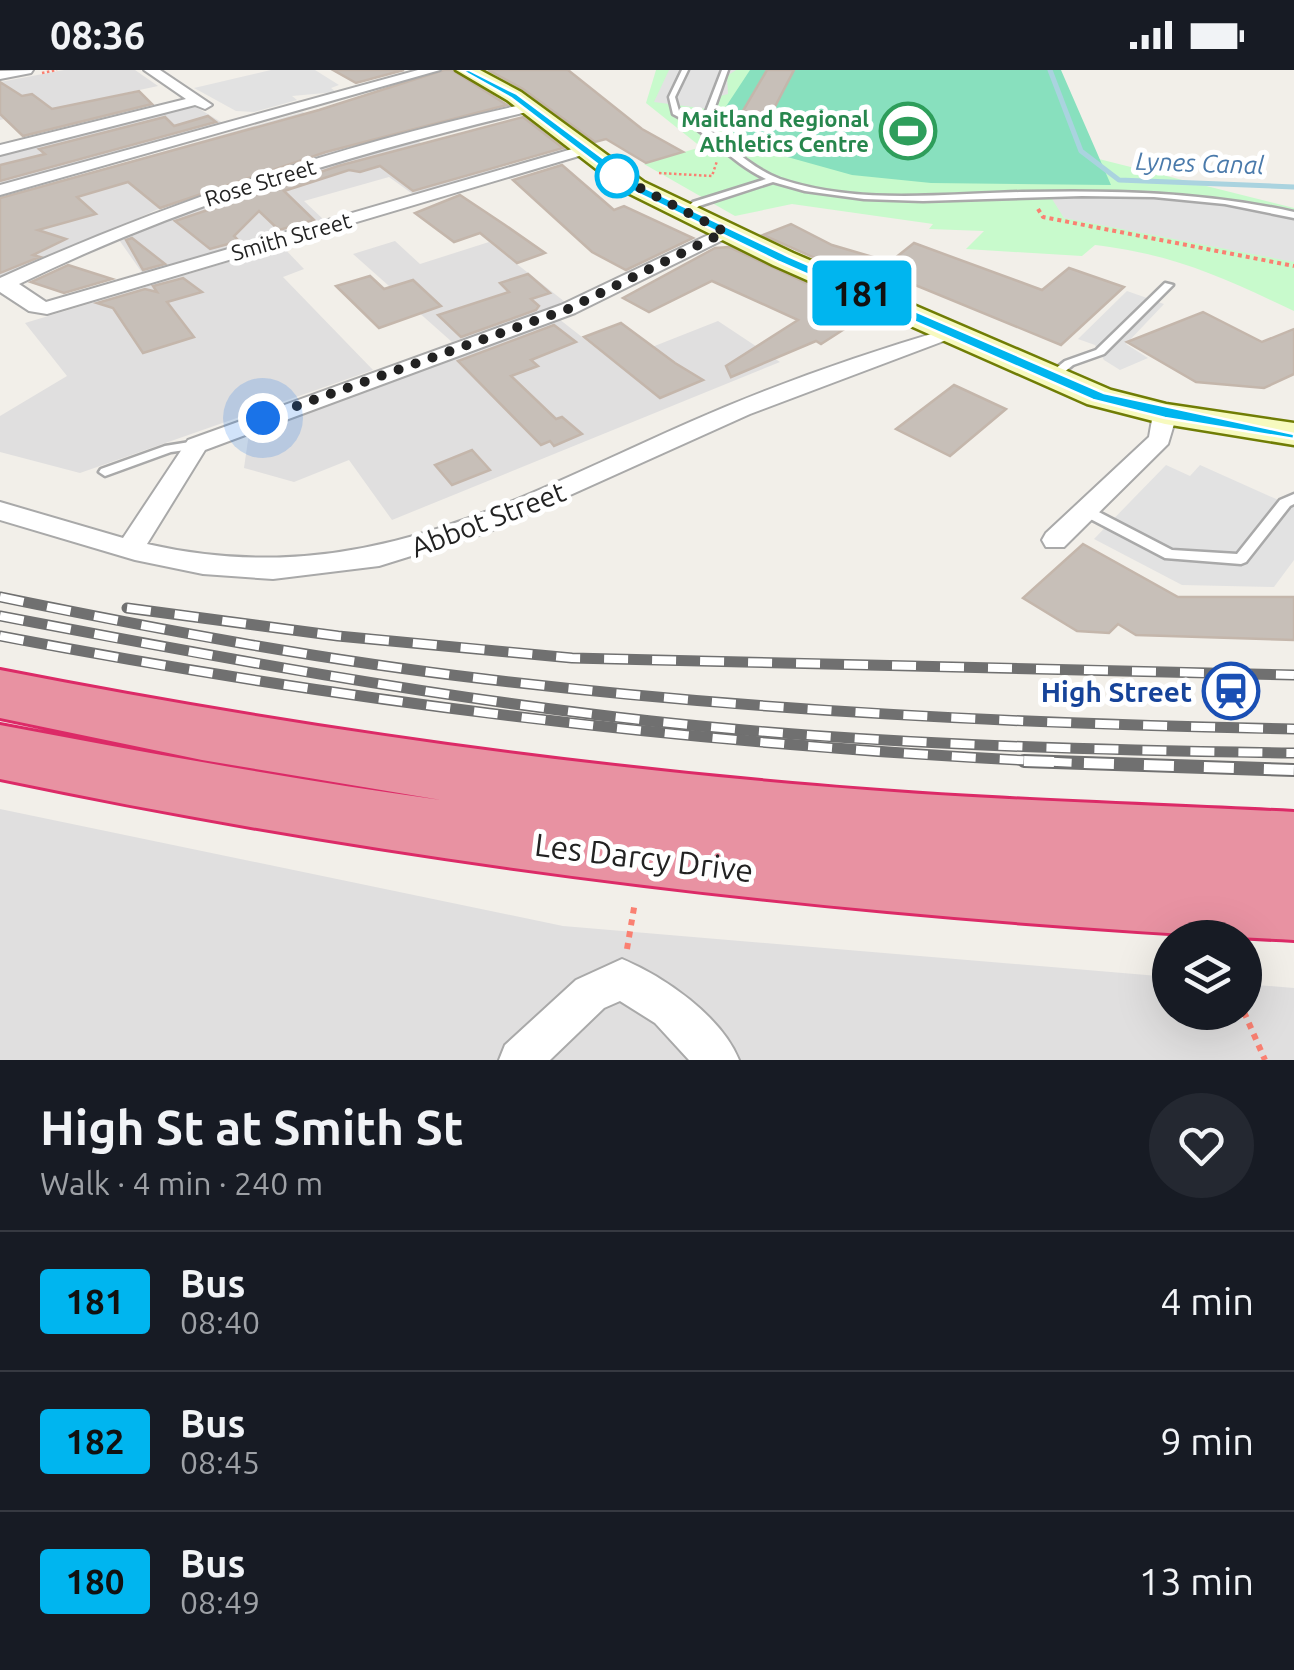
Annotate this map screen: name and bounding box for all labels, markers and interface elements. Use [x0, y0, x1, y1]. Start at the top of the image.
text: 08:36 [50, 14, 145, 56]
sports icon: Maitland Regional Athletics Centre [878, 101, 938, 161]
place label: Maitland Regional Athletics Centre [681, 106, 869, 156]
water label: Lynes Canal [1135, 147, 1265, 179]
street label: Rose Street [202, 153, 319, 211]
unlabelled marker [596, 155, 638, 197]
street label: Smith Street [228, 207, 354, 265]
line badge: 181 [804, 260, 920, 326]
text: 181 [832, 273, 892, 313]
your location [238, 393, 288, 443]
street label: Abbot Street [406, 475, 570, 563]
station icon: High Street [1201, 661, 1261, 721]
place label: High Street [1041, 676, 1192, 707]
street label: Les Darcy Drive [533, 826, 755, 888]
map controls [1152, 920, 1262, 1030]
button: layers [1152, 920, 1262, 1030]
button: heart [1149, 1093, 1254, 1198]
text: High St at Smith St [40, 1100, 463, 1154]
text: Walk · 4 min · 240 m [40, 1165, 323, 1201]
text: Bus [180, 1262, 245, 1304]
text: 4 min [1160, 1280, 1254, 1322]
text: 181 [65, 1281, 125, 1321]
text: 08:40 [180, 1304, 260, 1340]
text: Bus [180, 1402, 245, 1444]
text: 9 min [1160, 1420, 1254, 1462]
text: 182 [65, 1421, 125, 1461]
text: 08:45 [180, 1444, 260, 1480]
text: Bus [180, 1542, 245, 1584]
text: 13 min [1139, 1560, 1254, 1602]
text: 180 [65, 1561, 125, 1601]
text: 08:49 [180, 1584, 260, 1620]

